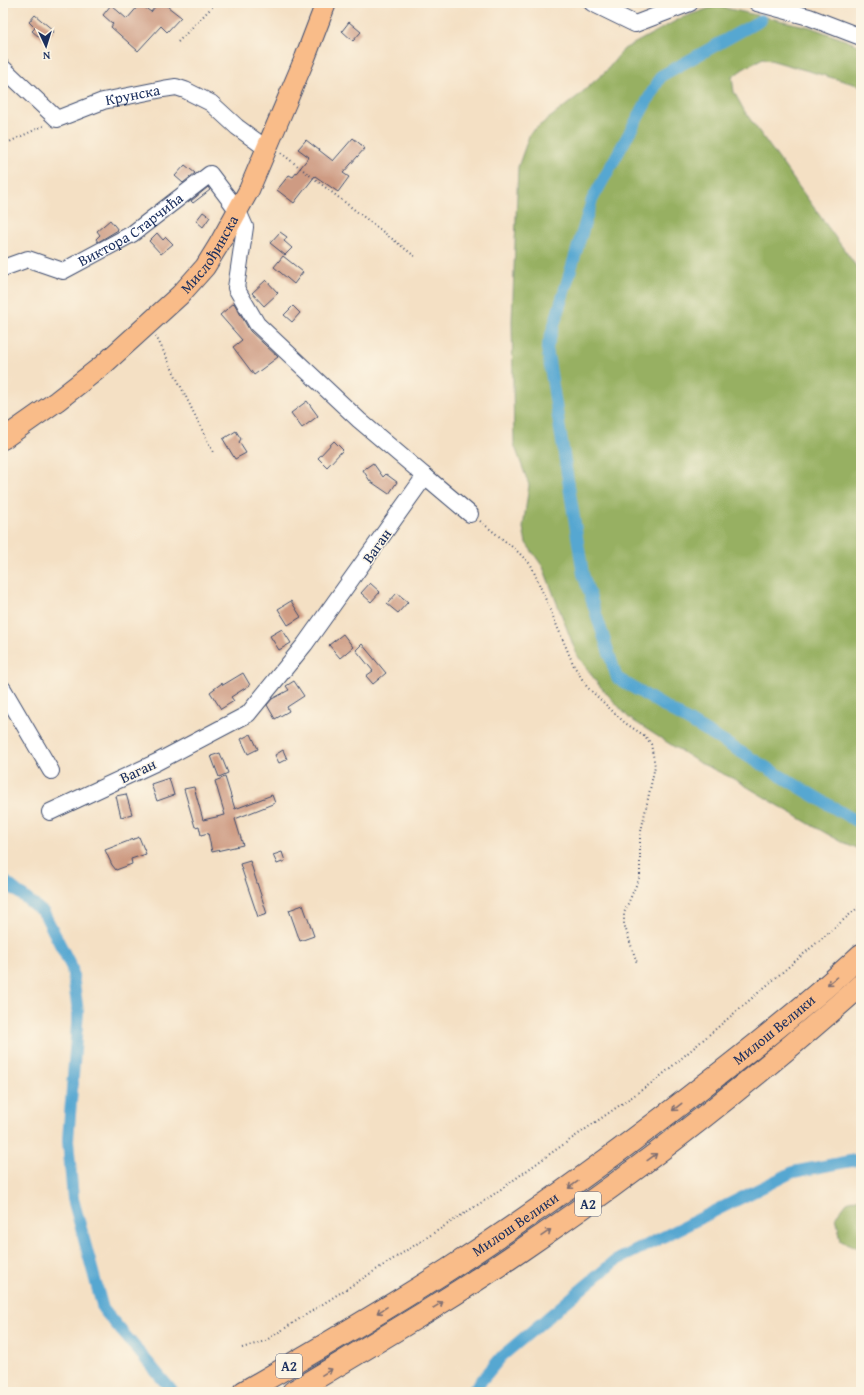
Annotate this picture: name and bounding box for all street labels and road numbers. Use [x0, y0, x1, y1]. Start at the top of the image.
street label: Крунска [103, 79, 163, 110]
street label: Виктора Старчића [74, 187, 188, 271]
street label: Мислођинска [175, 211, 243, 298]
street label: Ваган [357, 524, 396, 567]
street label: Ваган [116, 753, 160, 788]
street label: Милош Велики [728, 989, 820, 1069]
street label: Милош Велики [468, 1187, 563, 1261]
road number: A2 [575, 1192, 601, 1216]
road number: A2 [276, 1354, 302, 1378]

